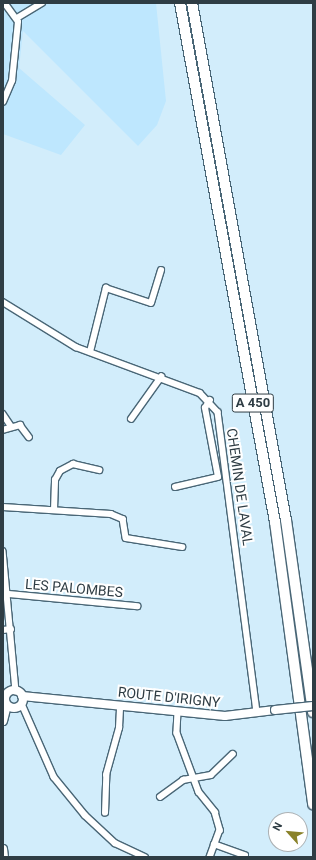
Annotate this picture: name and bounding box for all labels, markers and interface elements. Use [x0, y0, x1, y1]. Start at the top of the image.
road number: A 450 [231, 392, 275, 414]
street label: CHEMIN DE LAVAL [223, 427, 257, 547]
street label: LES PALOMBES [24, 575, 124, 601]
street label: ROUTE D'IRIGNY [117, 683, 221, 711]
north arrow [268, 812, 308, 852]
text: N [270, 820, 285, 833]

